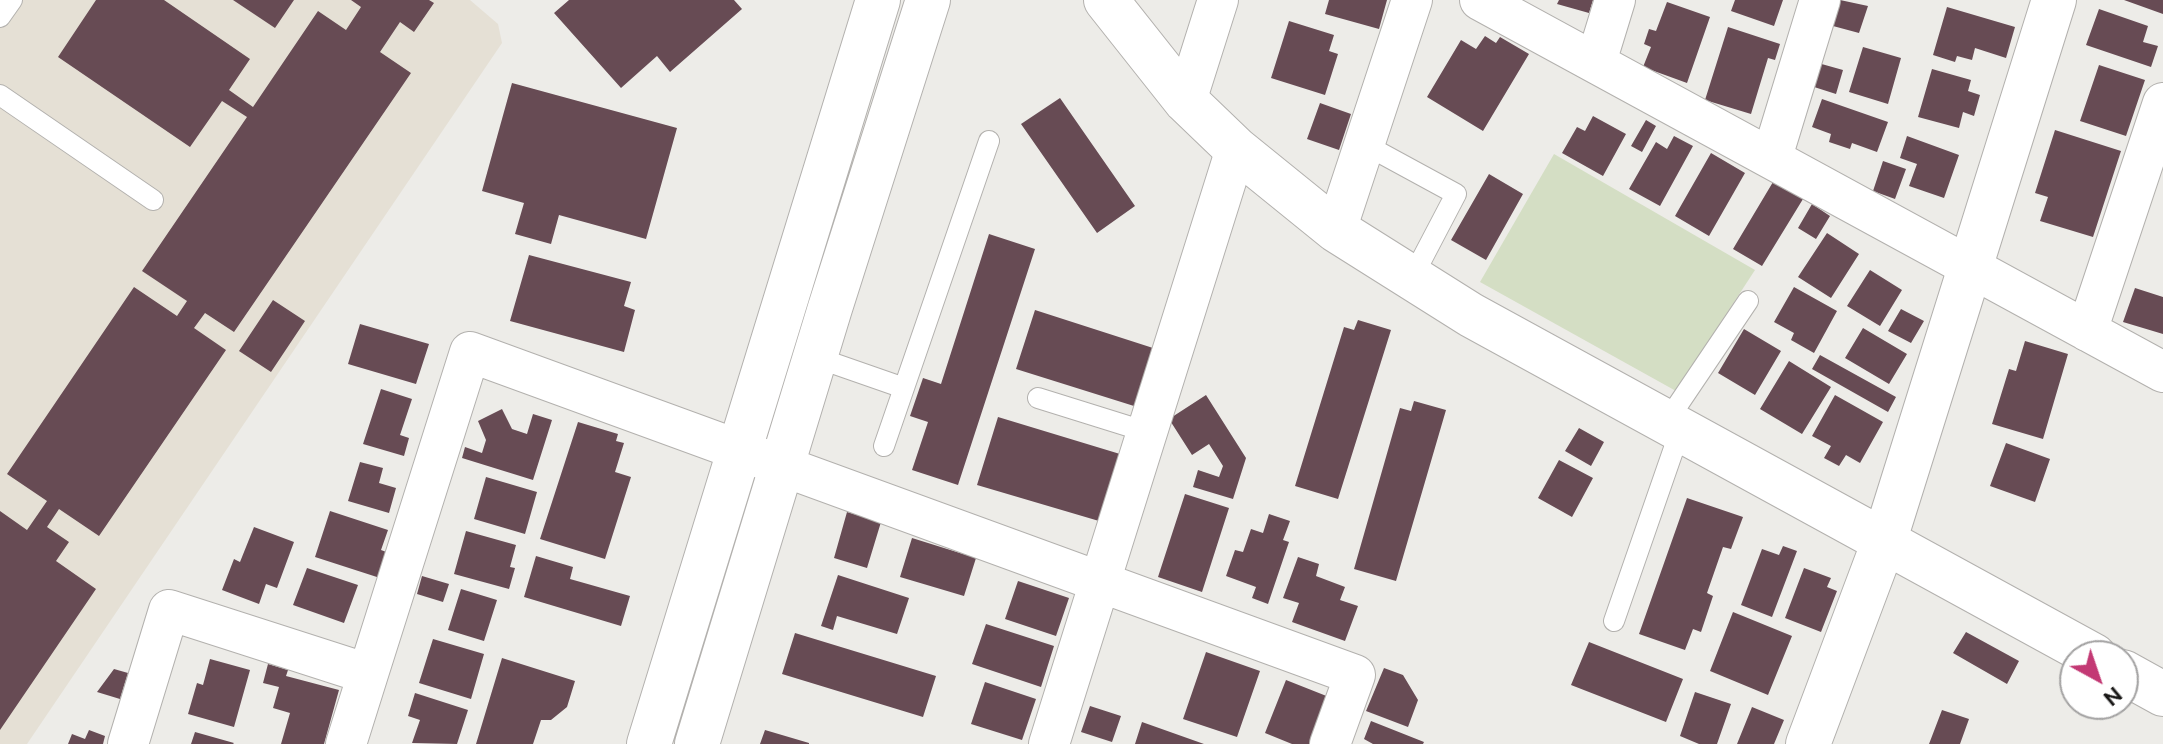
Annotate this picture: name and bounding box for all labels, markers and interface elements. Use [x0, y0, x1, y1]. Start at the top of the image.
north arrow [2059, 640, 2139, 720]
text: N [2099, 682, 2128, 712]

